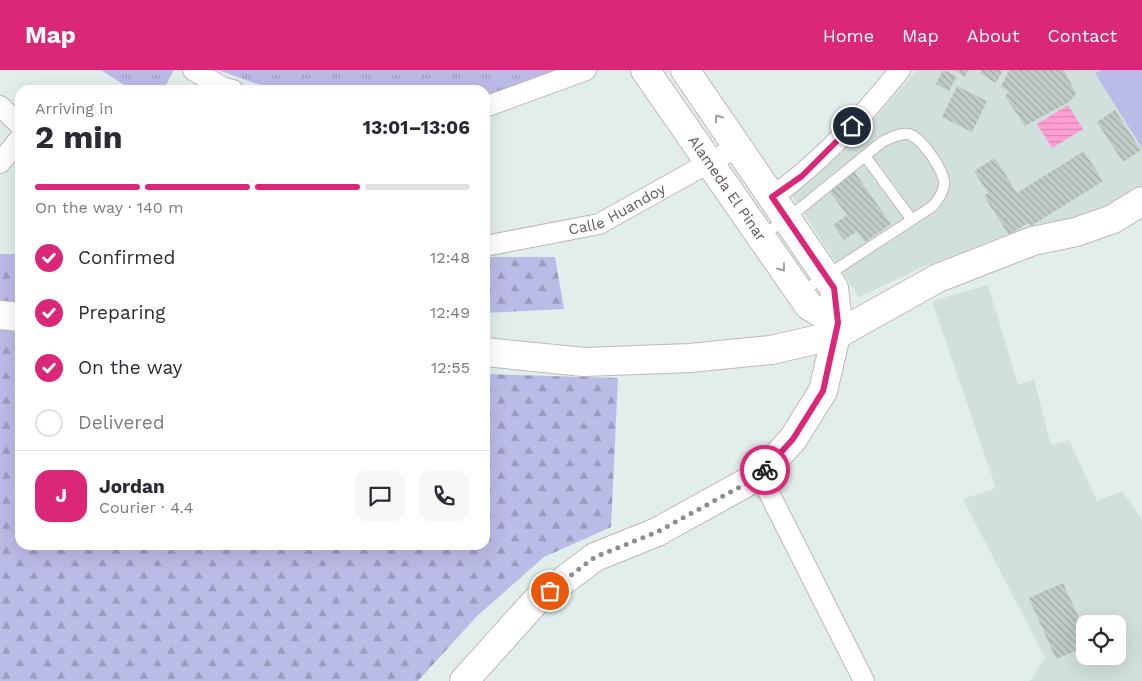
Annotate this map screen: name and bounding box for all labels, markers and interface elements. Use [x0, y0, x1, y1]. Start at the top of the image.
text: Map [25, 21, 76, 49]
text: Home [823, 25, 874, 46]
text: Map [902, 25, 939, 46]
text: About [967, 25, 1019, 46]
text: Contact [1047, 25, 1117, 46]
text: Arriving in [35, 99, 113, 118]
pin [831, 105, 873, 147]
icon: home [838, 112, 866, 140]
one-way arrow [716, 115, 724, 124]
text: 13:01–13:06 [363, 116, 470, 139]
text: 2 min [35, 118, 123, 156]
street label: Alameda El Pinar [684, 132, 770, 245]
street label: Calle Huandoy [567, 180, 669, 239]
text: On the way · 140 m [35, 198, 183, 217]
icon: check [35, 244, 63, 272]
text: Confirmed [78, 246, 175, 269]
text: 12:48 [430, 248, 470, 267]
one-way arrow [777, 262, 785, 271]
icon: check [35, 299, 63, 327]
text: Preparing [78, 301, 165, 324]
text: 12:49 [430, 303, 470, 322]
icon: check [35, 354, 63, 382]
text: On the way [78, 356, 182, 379]
text: 12:55 [431, 358, 470, 377]
text: Delivered [78, 411, 165, 434]
courier [740, 445, 790, 495]
icon: bike [751, 456, 779, 484]
button: chat [354, 470, 406, 522]
button: phone [418, 470, 470, 522]
text: Jordan [99, 475, 165, 498]
text: J [55, 484, 67, 507]
text: Courier · 4.4 [99, 498, 194, 517]
pin [529, 570, 571, 612]
icon: bag [536, 577, 564, 605]
map controls [1076, 615, 1126, 665]
button: locate [1076, 615, 1126, 665]

